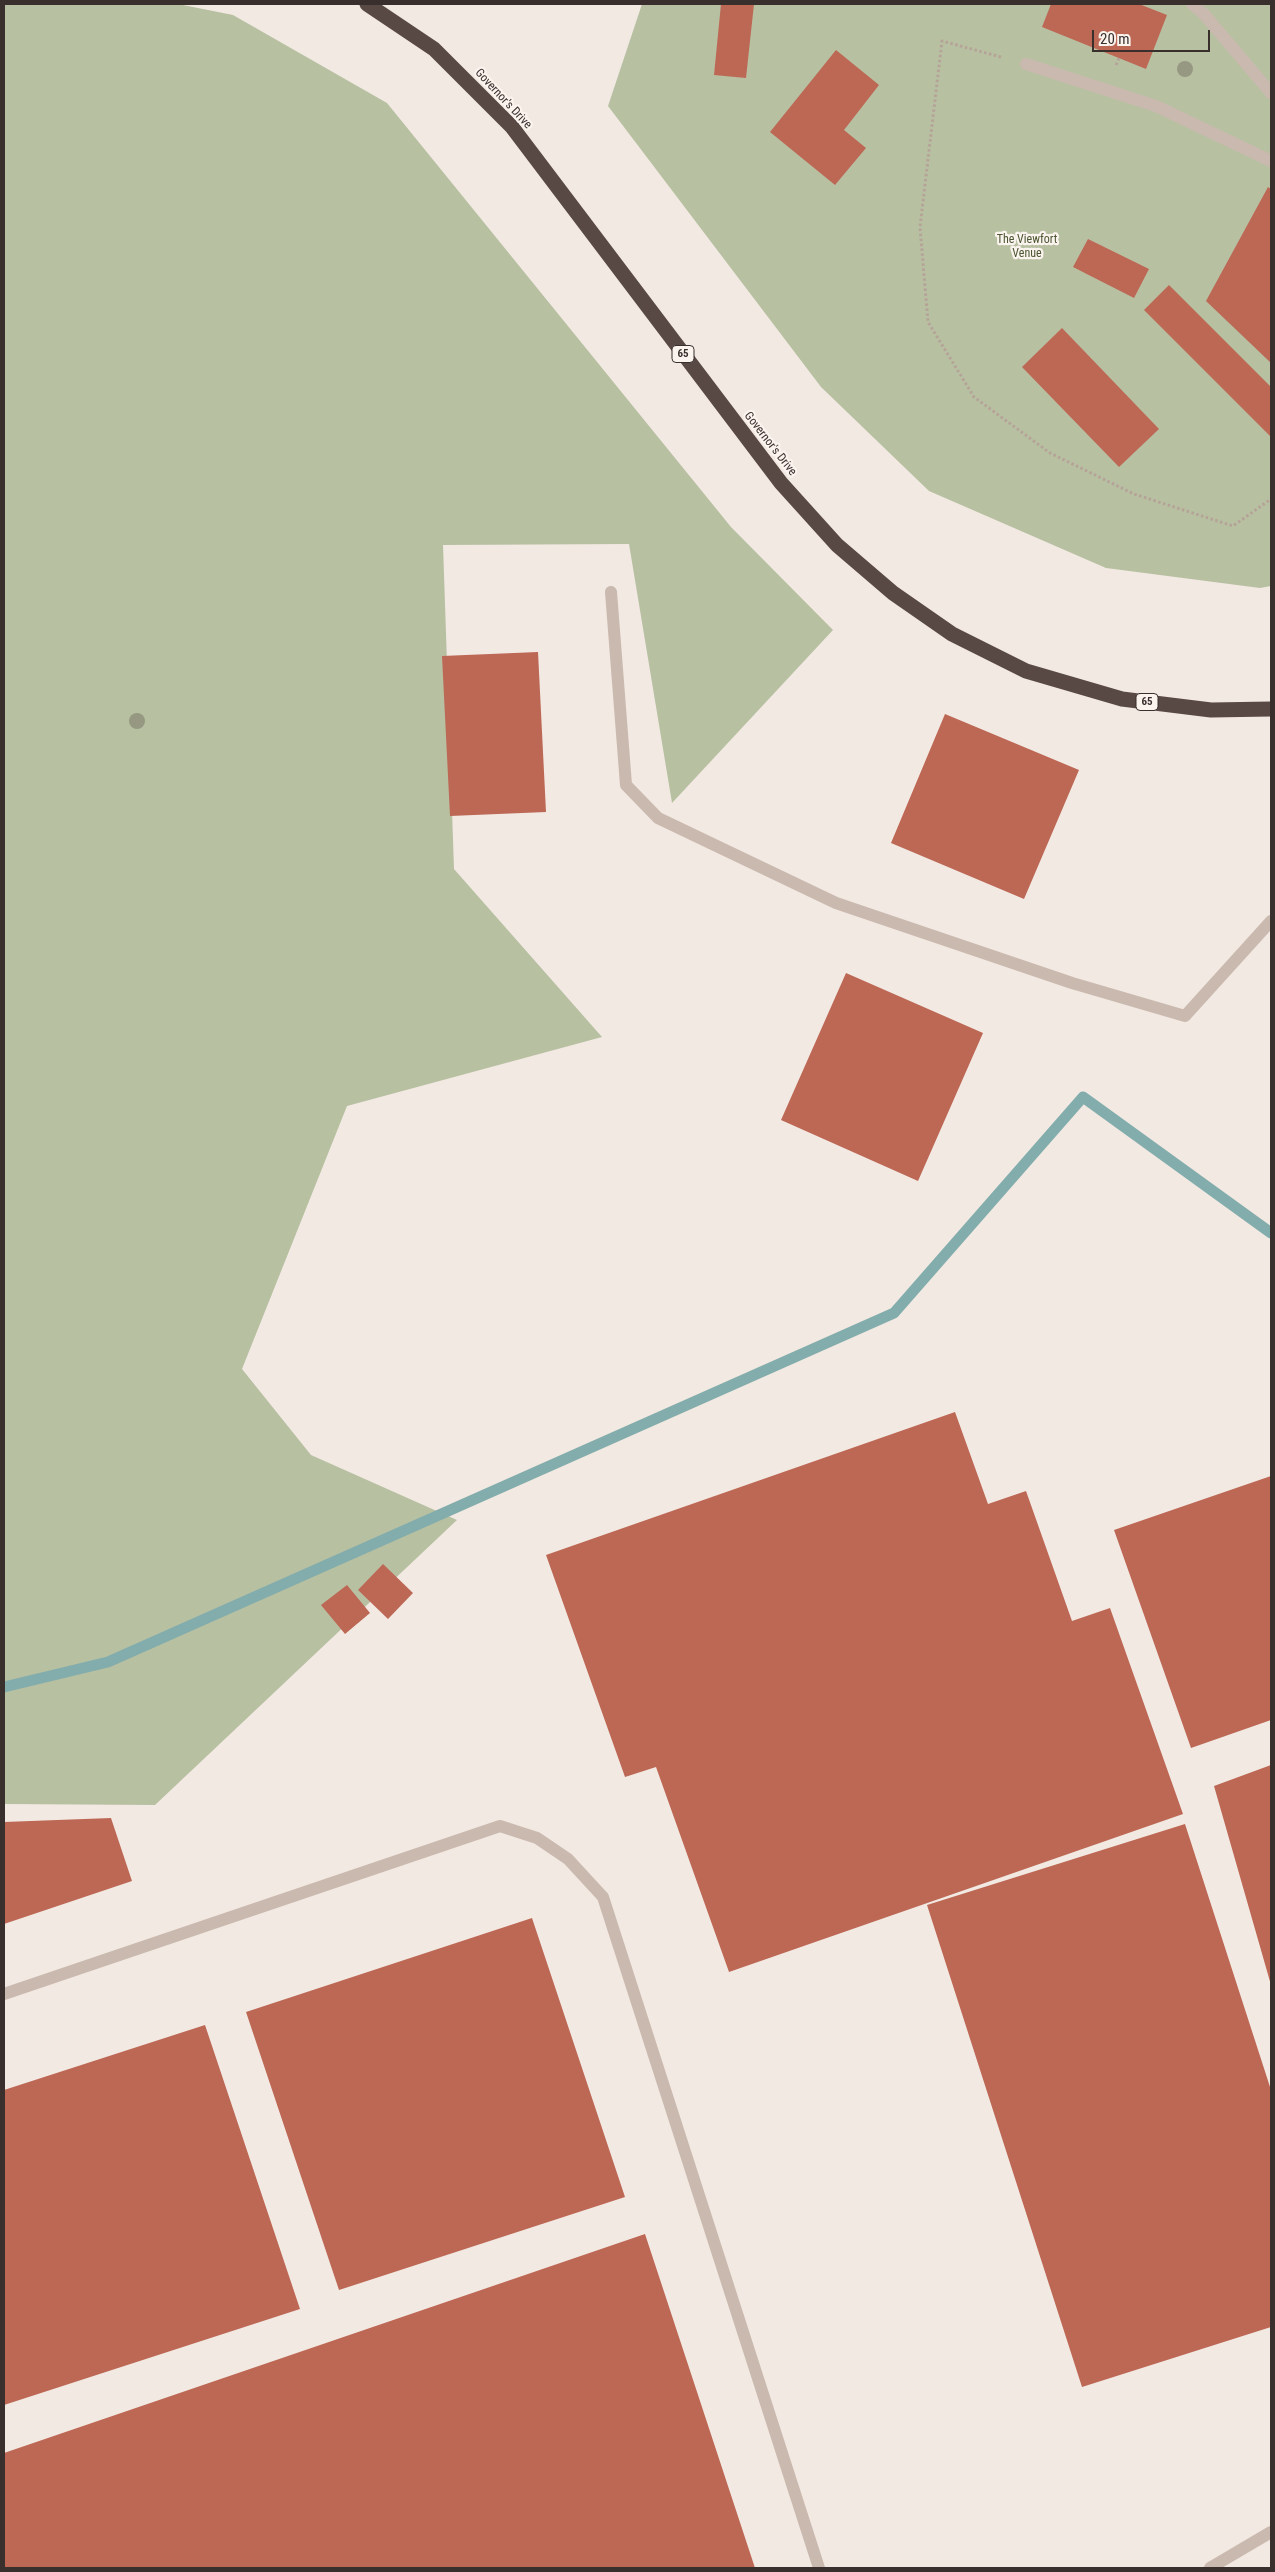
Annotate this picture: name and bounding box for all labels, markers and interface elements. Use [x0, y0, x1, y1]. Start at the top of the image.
scale bar [1095, 20, 1212, 52]
text: 20 m [1100, 30, 1130, 48]
street label: Governor's Drive [472, 66, 534, 132]
park label: The Viewfort Venue [997, 233, 1057, 261]
road number: 65 [672, 346, 694, 362]
street label: Governor's Drive [741, 409, 799, 479]
road number: 65 [1136, 694, 1158, 710]

